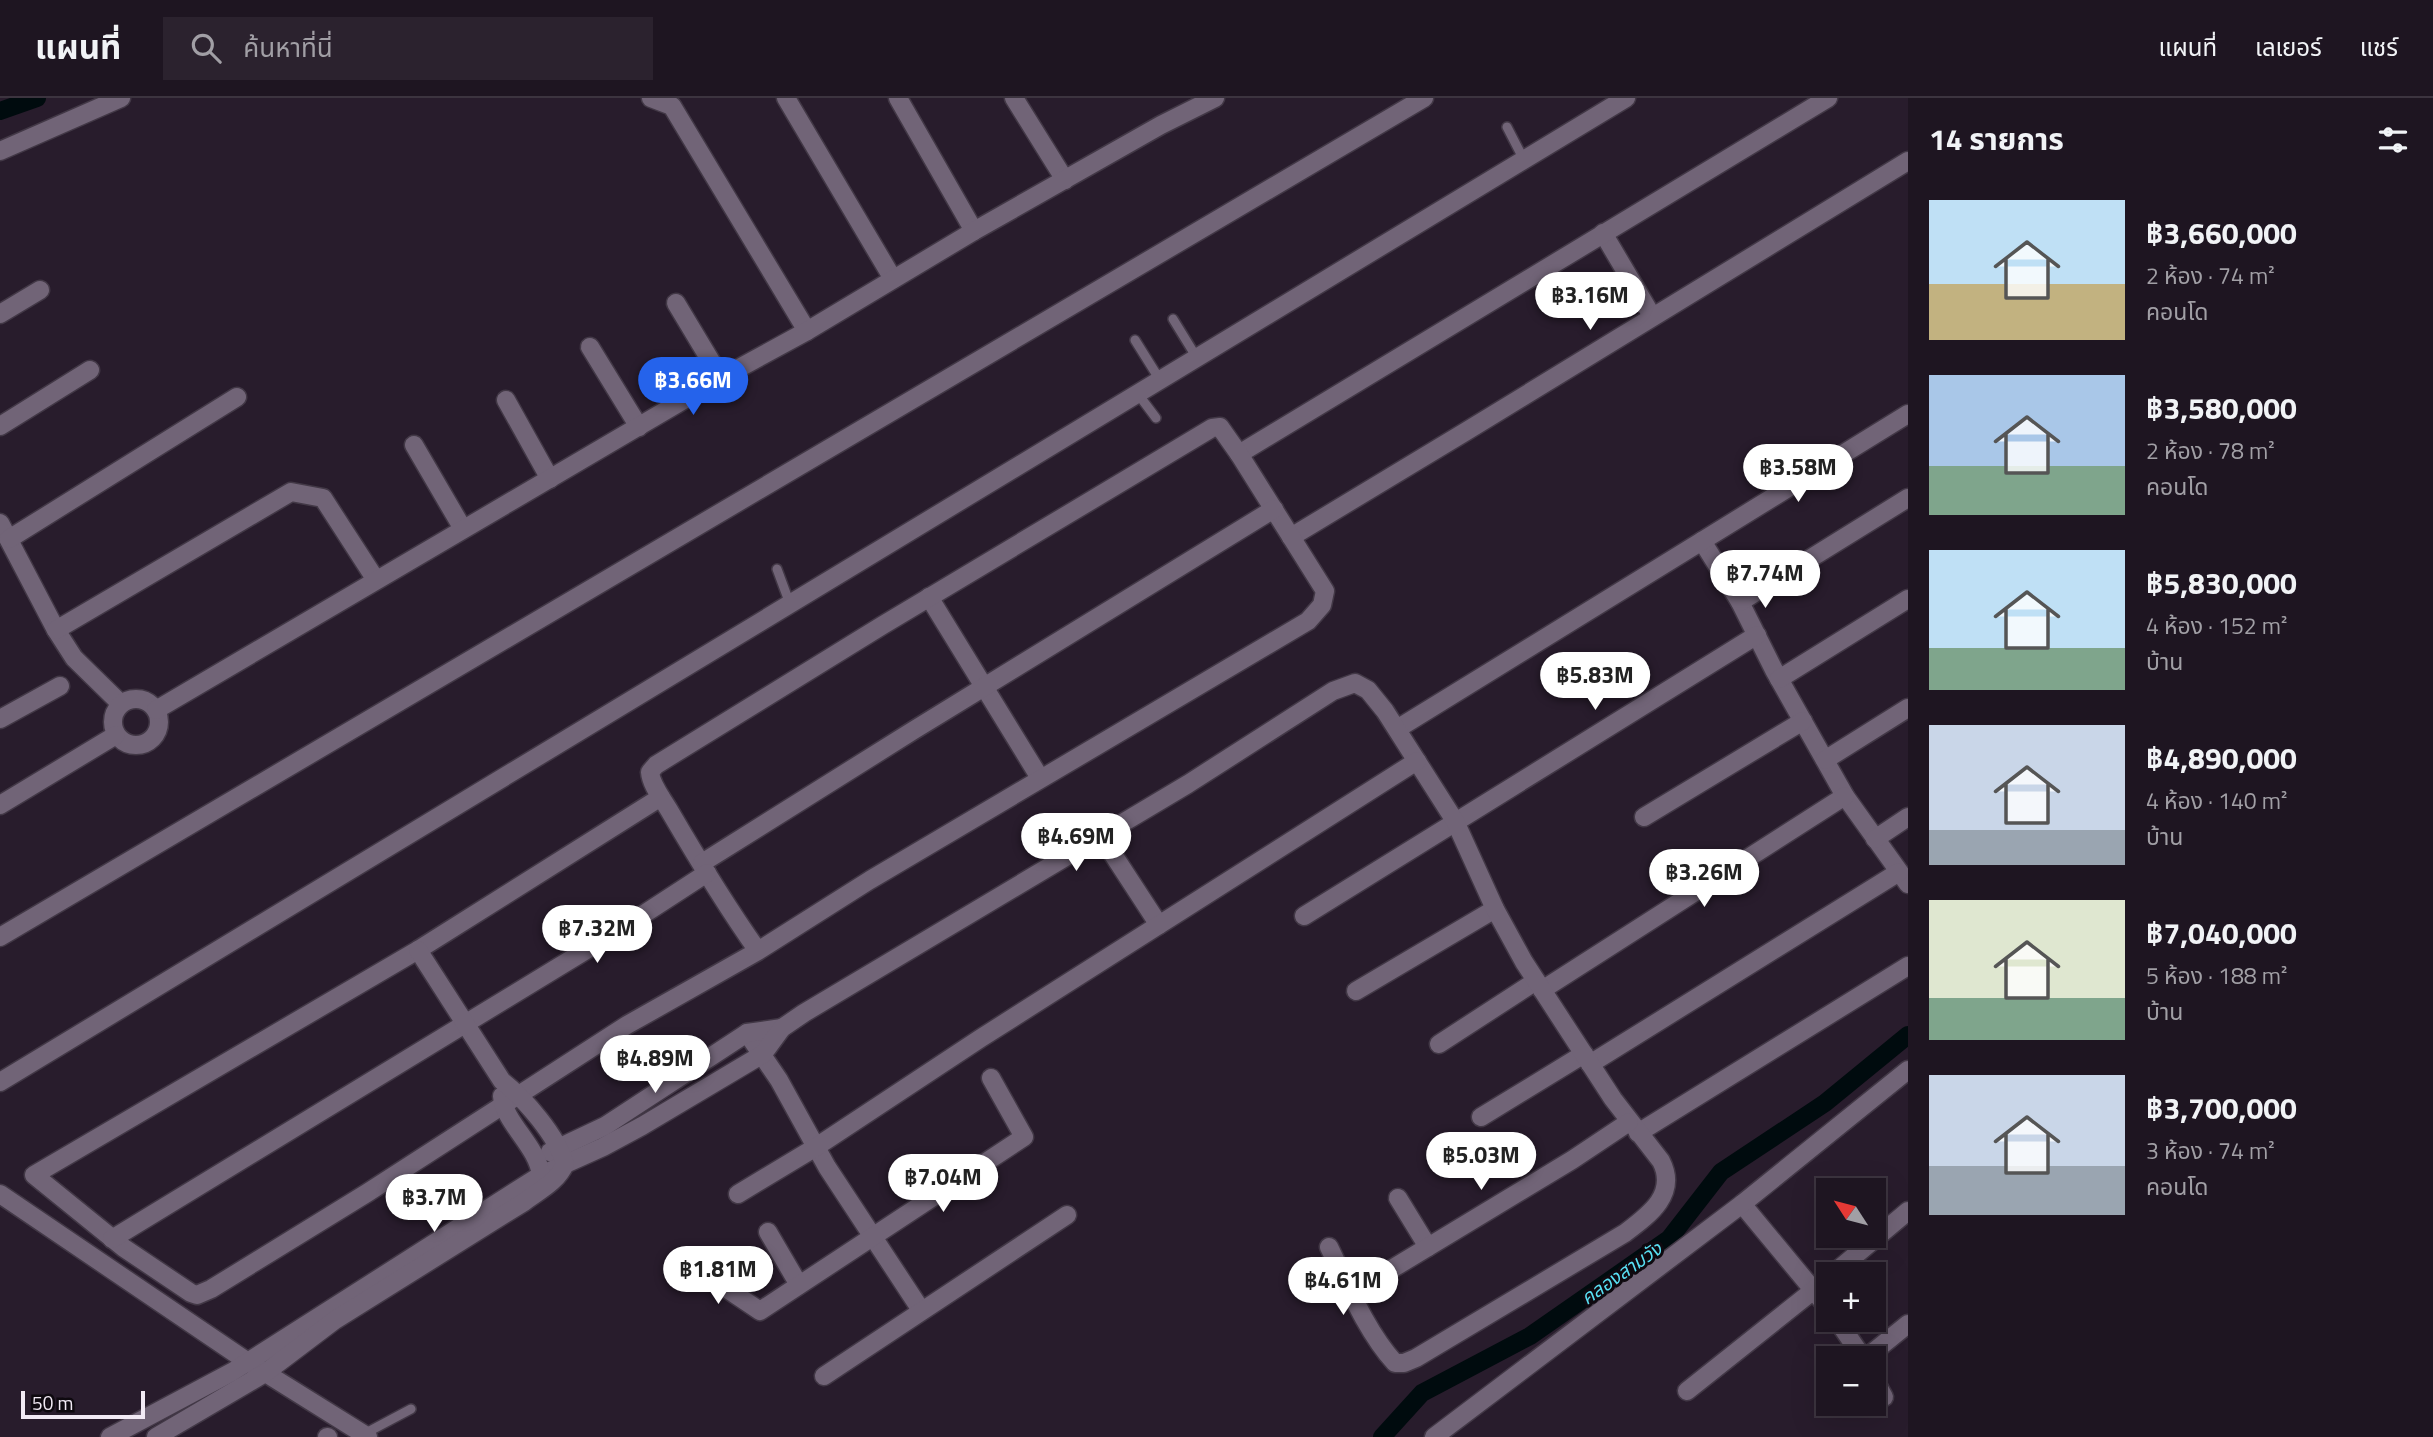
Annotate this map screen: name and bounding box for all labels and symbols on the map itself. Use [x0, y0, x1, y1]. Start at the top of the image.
pin: ฿3.16M [1533, 272, 1647, 332]
pin: ฿3.66M [636, 358, 750, 417]
pin: ฿3.58M [1741, 444, 1855, 504]
pin: ฿7.74M [1708, 550, 1822, 610]
pin: ฿5.83M [1538, 652, 1652, 712]
pin: ฿4.69M [1019, 814, 1133, 873]
pin: ฿3.26M [1647, 850, 1761, 909]
pin: ฿7.32M [540, 906, 654, 965]
pin: ฿4.89M [598, 1035, 712, 1095]
pin: ฿5.03M [1424, 1132, 1538, 1192]
pin: ฿7.04M [886, 1154, 1000, 1214]
pin: ฿3.7M [385, 1174, 483, 1234]
north arrow [1816, 1178, 1886, 1248]
water label: คลองสามวัง [1574, 1233, 1668, 1311]
pin: ฿1.81M [661, 1246, 775, 1306]
pin: ฿4.61M [1286, 1258, 1400, 1317]
scale bar [21, 1388, 145, 1420]

